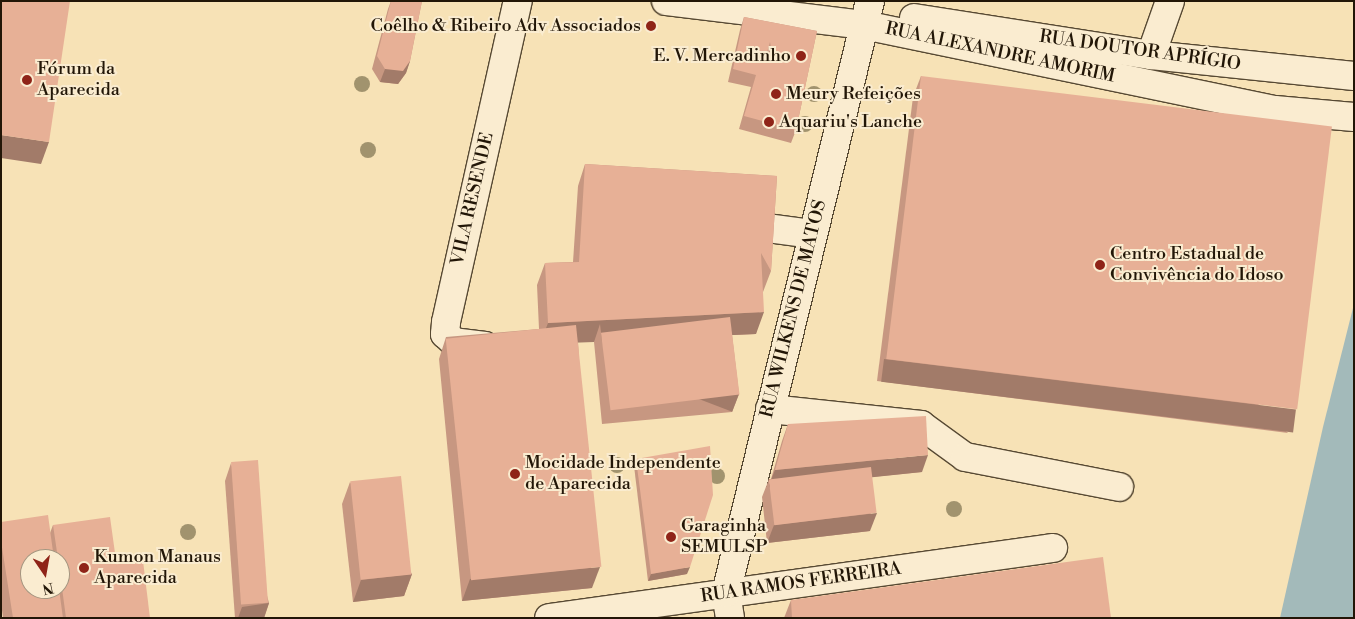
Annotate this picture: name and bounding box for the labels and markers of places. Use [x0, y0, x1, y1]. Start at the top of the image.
place label: Coêlho & Ribeiro Adv Associados [371, 15, 641, 37]
marker: Coêlho & Ribeiro Adv Associados [645, 20, 657, 32]
place label: E. V. Mercadinho [653, 45, 791, 67]
marker: E. V. Mercadinho [795, 50, 807, 62]
place label: Fórum da Aparecida [37, 59, 120, 102]
marker: Fórum da Aparecida [21, 74, 33, 86]
place label: Meury Refeições [786, 83, 921, 105]
marker: Meury Refeições [770, 88, 782, 100]
place label: Aquariu's Lanche [779, 111, 922, 133]
marker: Aquariu's Lanche [763, 116, 775, 128]
place label: Centro Estadual de Convivência do Idoso [1110, 244, 1284, 286]
marker: Centro Estadual de Convivência do Idoso [1094, 259, 1106, 271]
place label: Mocidade Independente de Aparecida [525, 453, 721, 496]
marker: Mocidade Independente de Aparecida [509, 468, 521, 480]
place label: Garaginha SEMULSP [681, 516, 768, 558]
marker: Garaginha SEMULSP [665, 531, 677, 543]
place label: Kumon Manaus Aparecida [94, 547, 221, 590]
marker: Kumon Manaus Aparecida [78, 562, 90, 574]

